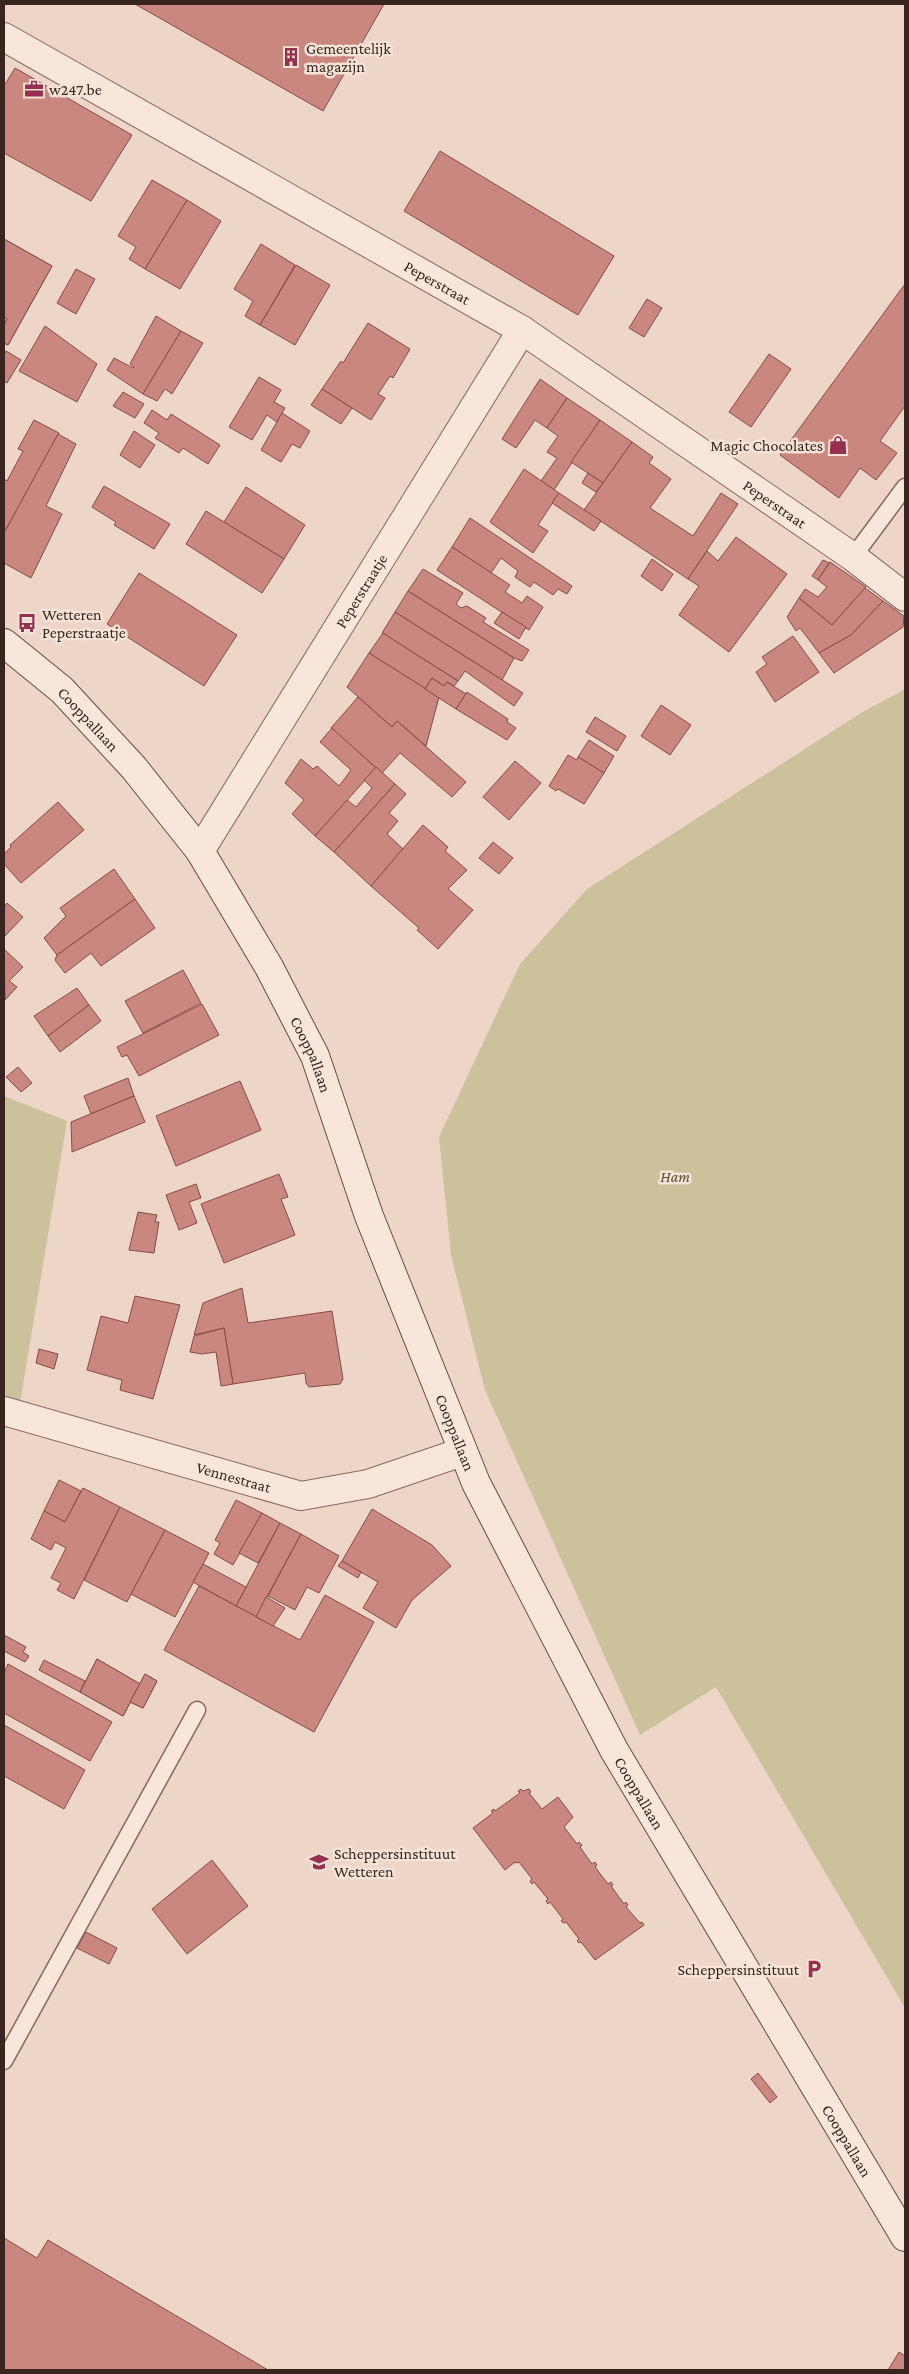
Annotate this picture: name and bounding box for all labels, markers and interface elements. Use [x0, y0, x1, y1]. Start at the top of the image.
place label: Gemeentelijk magazijn [306, 40, 391, 76]
building icon: Gemeentelijk magazijn [280, 46, 302, 68]
office icon: w247.be [23, 78, 45, 100]
place label: w247.be [49, 81, 102, 98]
street label: Peperstraat [402, 257, 474, 308]
shop icon: Magic Chocolates [827, 434, 849, 456]
place label: Magic Chocolates [710, 437, 823, 455]
street label: Peperstraat [740, 476, 810, 532]
street label: Peperstraatje [332, 551, 390, 631]
place label: Wetteren Peperstraatje [42, 606, 126, 642]
bus stop icon: Wetteren Peperstraatje [16, 612, 38, 634]
street label: Cooppallaan [55, 683, 123, 755]
street label: Cooppallaan [287, 1013, 335, 1095]
park label: Ham [660, 1168, 690, 1185]
street label: Cooppallaan [433, 1392, 479, 1474]
street label: Vennestraat [195, 1458, 274, 1496]
street label: Cooppallaan [611, 1754, 668, 1832]
place label: Scheppersinstituut Wetteren [334, 1845, 456, 1880]
school or university icon: Scheppersinstituut Wetteren [308, 1851, 330, 1873]
parking icon: Scheppersinstituut [803, 1958, 825, 1980]
place label: Scheppersinstituut [678, 1961, 800, 1979]
street label: Cooppallaan [819, 2101, 876, 2180]

